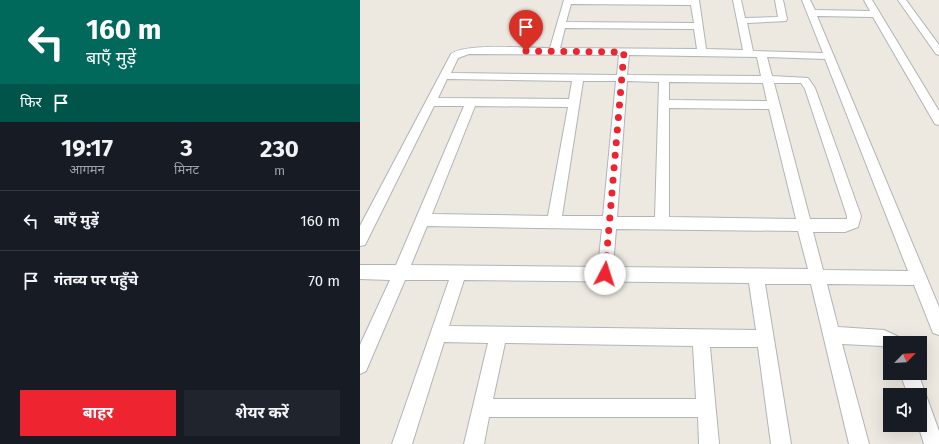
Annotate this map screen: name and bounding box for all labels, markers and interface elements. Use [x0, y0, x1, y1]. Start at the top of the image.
pin [509, 10, 543, 51]
text: 160 m [86, 13, 161, 46]
icon: left [20, 16, 72, 68]
icon: arrive [515, 16, 537, 38]
text: बाएँ मुड़ें [86, 47, 136, 69]
icon: arrive [50, 92, 72, 114]
text: फिर [20, 93, 42, 111]
text: 19:17 [61, 134, 113, 162]
text: 3 [180, 134, 193, 162]
text: 230 [260, 135, 299, 163]
text: आगमन [69, 162, 105, 177]
text: मिनट [174, 162, 199, 177]
text: m [274, 163, 285, 178]
icon: left [20, 210, 42, 232]
text: बाएँ मुड़ें [54, 211, 99, 229]
text: 160 m [300, 212, 340, 230]
position arrow [584, 253, 626, 295]
icon: arrive [20, 270, 42, 292]
text: गंतव्य पर पहुँचे [54, 271, 138, 289]
text: 70 m [308, 272, 340, 290]
north arrow [883, 336, 927, 380]
map controls [883, 336, 927, 432]
button: sound [883, 388, 927, 432]
button: बाहर [20, 390, 176, 436]
button: शेयर करें [184, 390, 340, 436]

